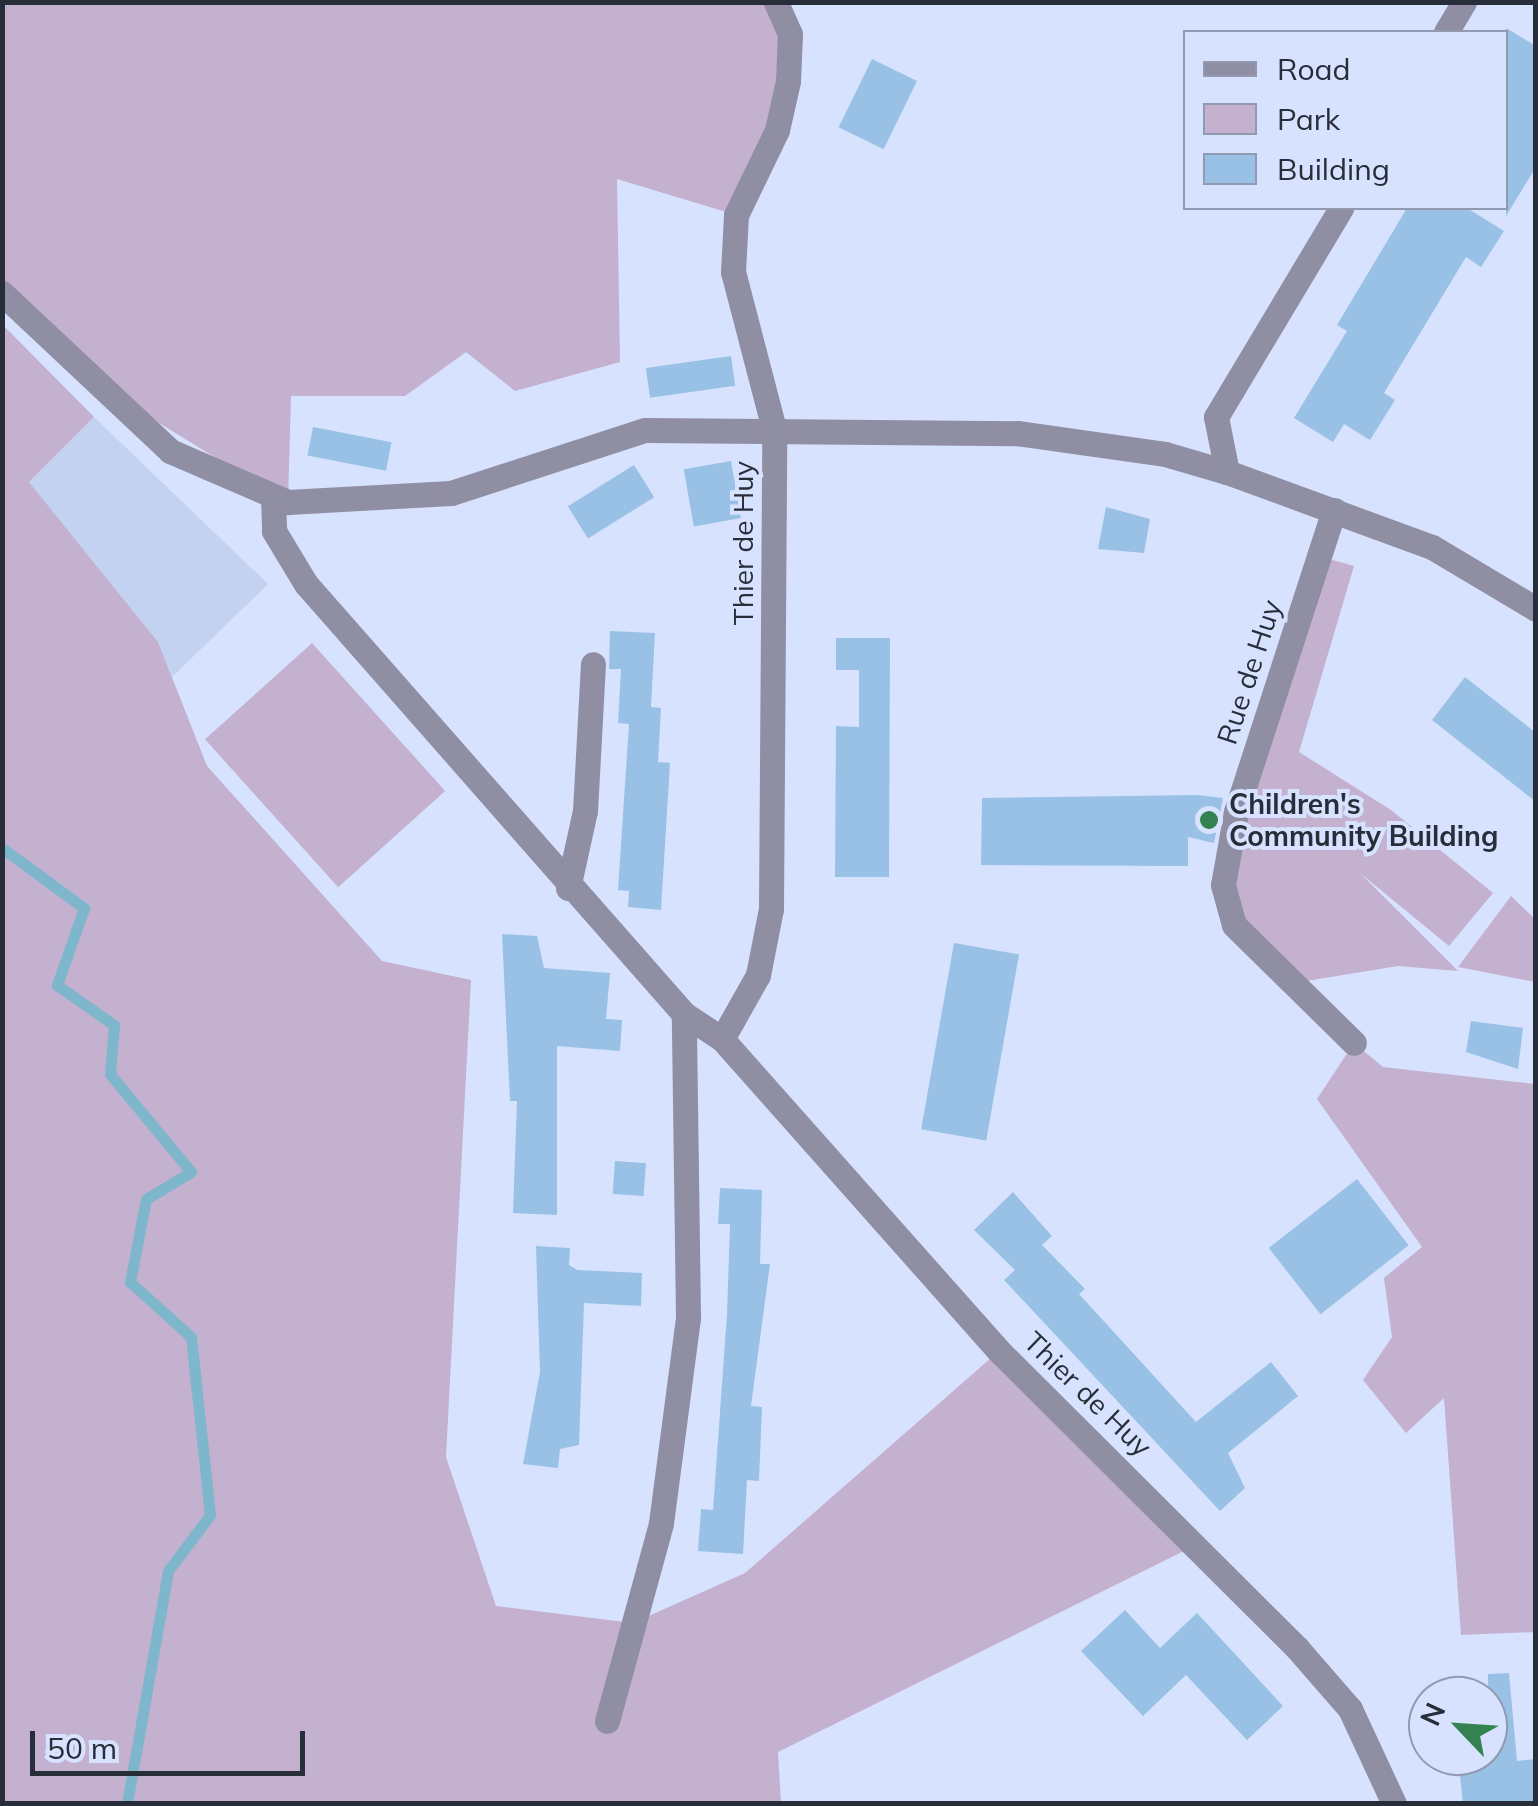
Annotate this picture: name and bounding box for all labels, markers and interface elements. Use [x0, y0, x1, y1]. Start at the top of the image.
legend [1183, 30, 1508, 210]
text: Road [1277, 50, 1351, 88]
text: Park [1277, 100, 1340, 138]
text: Building [1277, 150, 1390, 188]
street label: Thier de Huy [726, 461, 760, 625]
street label: Rue de Huy [1210, 596, 1288, 748]
place label: Children's Community Building [1229, 787, 1498, 853]
marker: Children's Community Building [1198, 809, 1220, 831]
street label: Thier de Huy [1017, 1325, 1159, 1463]
north arrow [1408, 1676, 1508, 1776]
text: N [1412, 1697, 1452, 1731]
scale bar [35, 1711, 310, 1773]
text: 50 m [47, 1729, 117, 1767]

